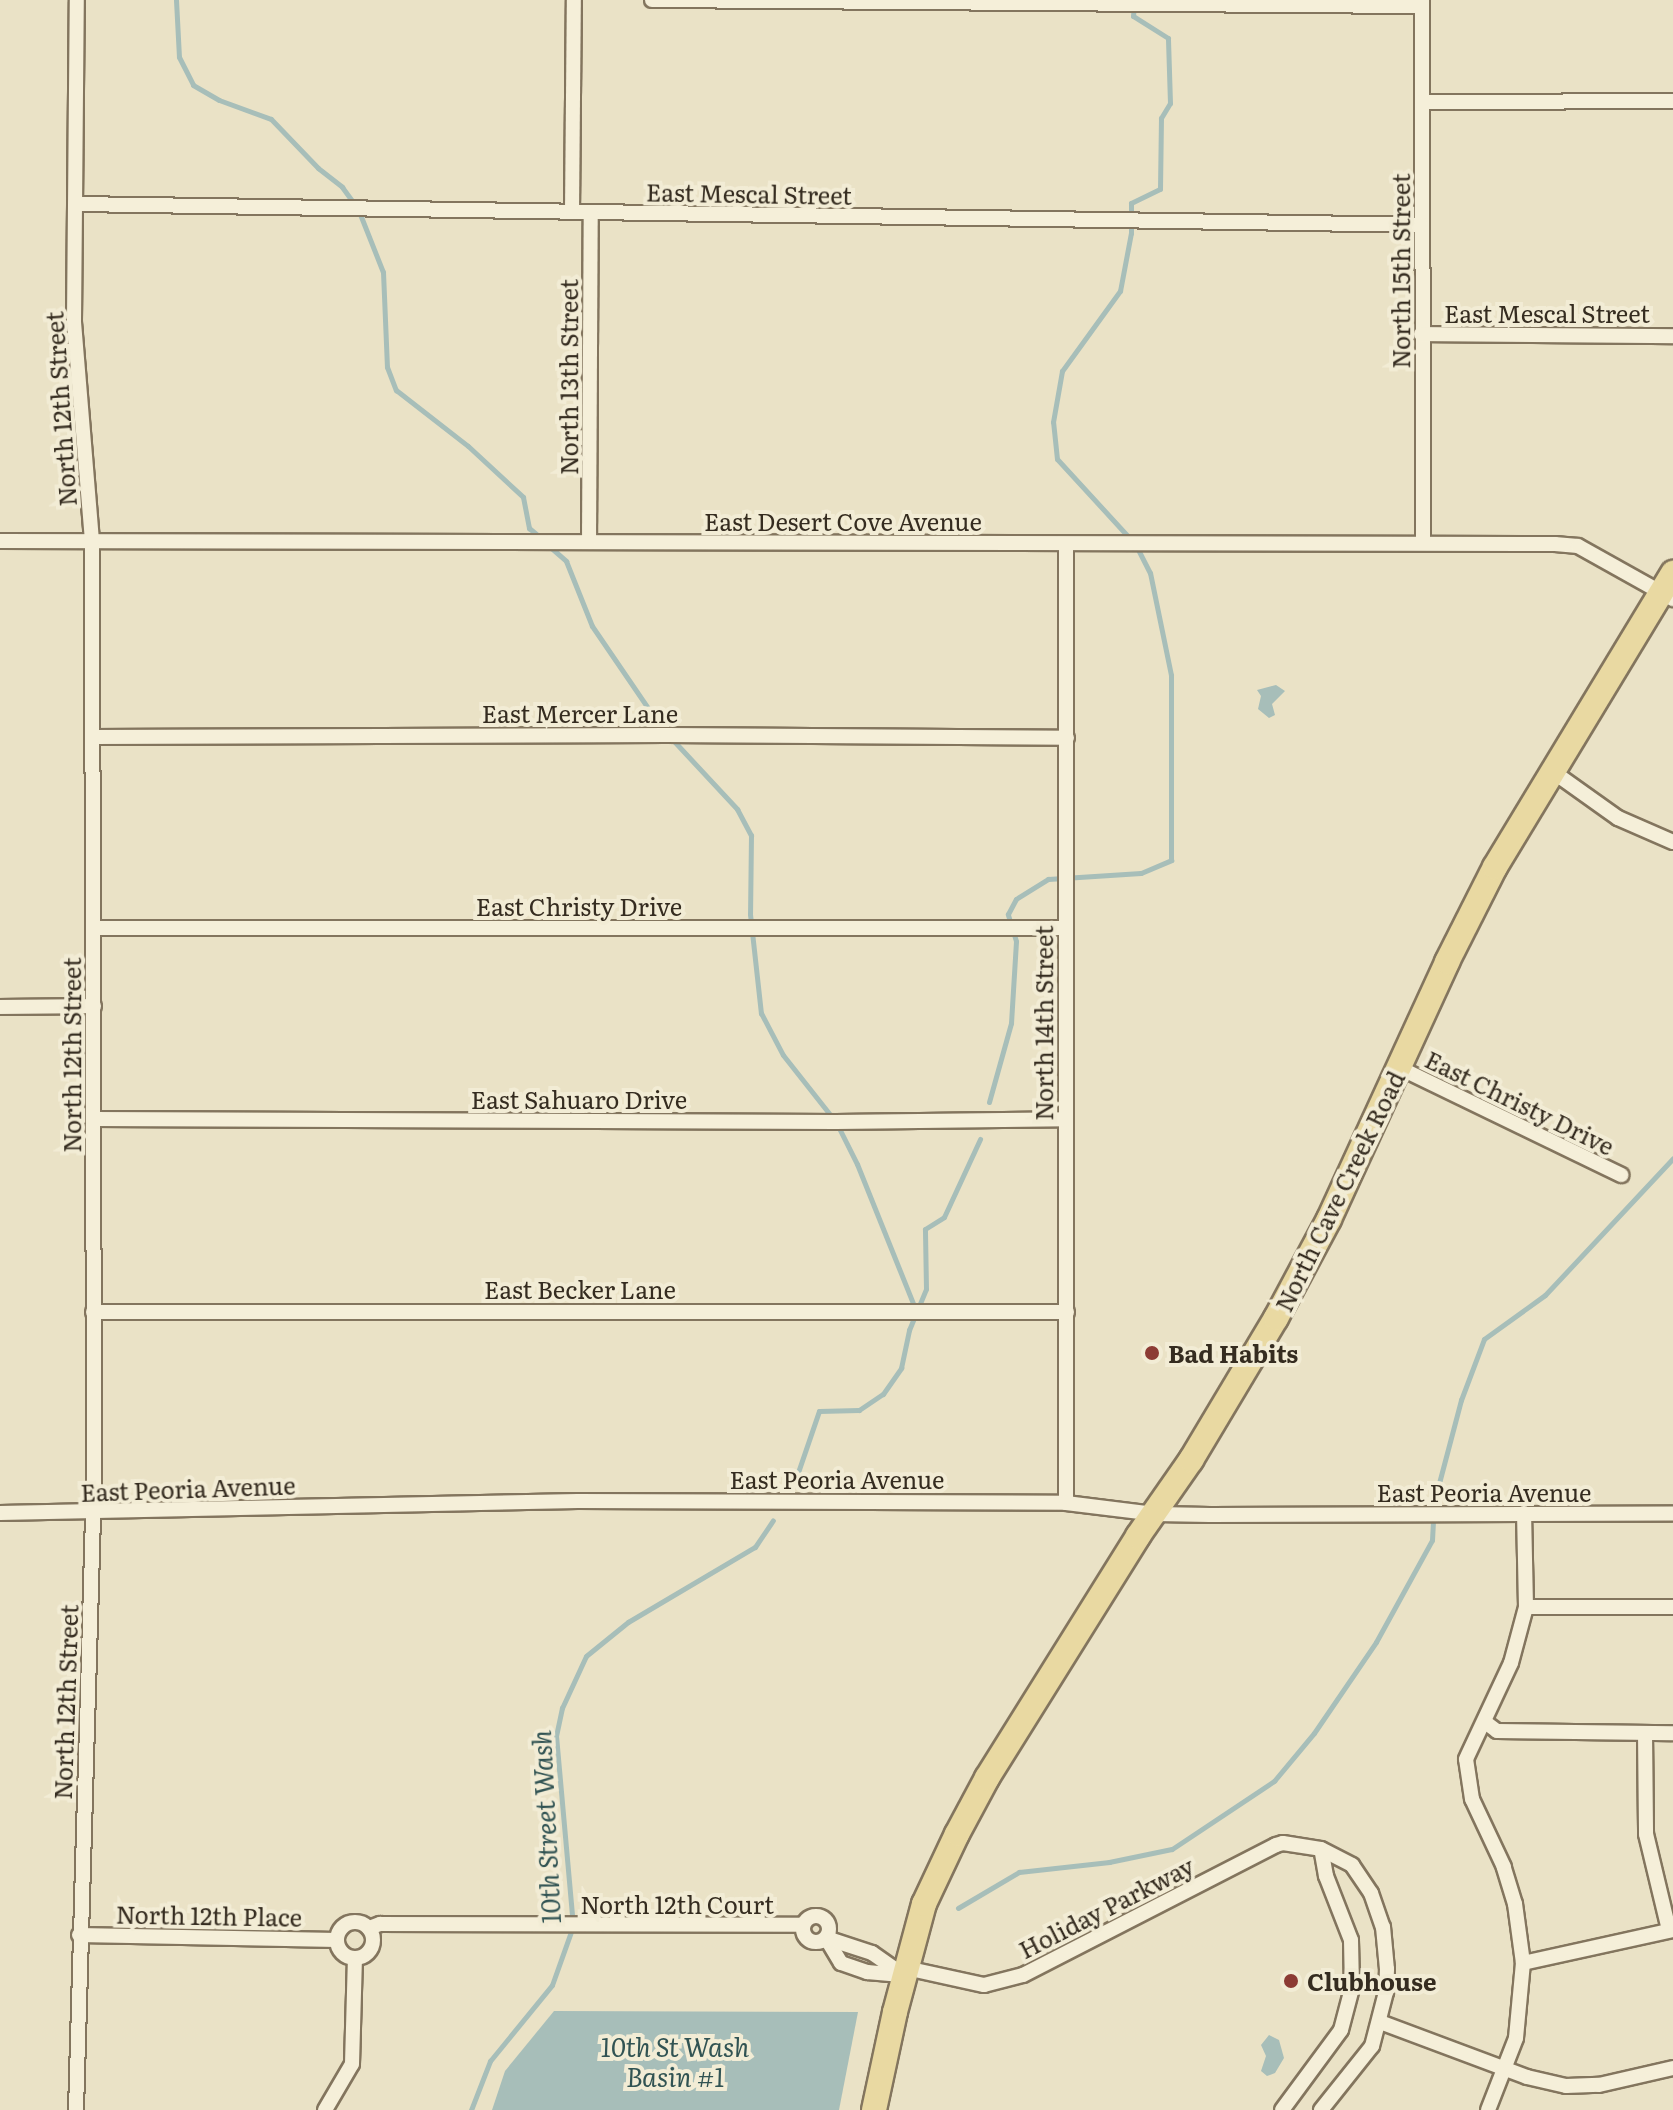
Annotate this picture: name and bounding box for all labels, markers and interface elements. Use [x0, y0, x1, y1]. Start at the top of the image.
street label: North 15th Street [1386, 173, 1414, 369]
street label: East Mescal Street [646, 177, 852, 209]
street label: North 13th Street [554, 279, 582, 475]
street label: East Mescal Street [1444, 299, 1650, 327]
street label: North 12th Street [39, 311, 81, 507]
street label: East Desert Cove Avenue [704, 507, 982, 535]
street label: East Mercer Lane [482, 699, 678, 727]
street label: East Christy Drive [476, 892, 682, 920]
street label: North 14th Street [1029, 925, 1057, 1121]
street label: North 12th Street [57, 957, 85, 1153]
street label: East Christy Drive [1421, 1044, 1619, 1160]
street label: North Cave Creek Road [1268, 1066, 1410, 1316]
street label: East Sahuaro Drive [471, 1085, 687, 1113]
street label: East Becker Lane [484, 1275, 676, 1303]
place label: Bad Habits [1168, 1339, 1298, 1367]
marker: Bad Habits [1143, 1344, 1161, 1362]
street label: East Peoria Avenue [729, 1465, 945, 1493]
street label: East Peoria Avenue [80, 1470, 296, 1506]
street label: East Peoria Avenue [1376, 1478, 1592, 1506]
street label: North 12th Street [47, 1604, 83, 1800]
water label: 10th Street Wash [524, 1729, 566, 1925]
street label: Holiday Parkway [1014, 1850, 1198, 1964]
street label: North 12th Court [580, 1890, 774, 1918]
street label: North 12th Place [116, 1899, 302, 1931]
place label: Clubhouse [1307, 1967, 1436, 1995]
marker: Clubhouse [1282, 1972, 1300, 1990]
water label: 10th St Wash Basin #1 [601, 2030, 749, 2092]

